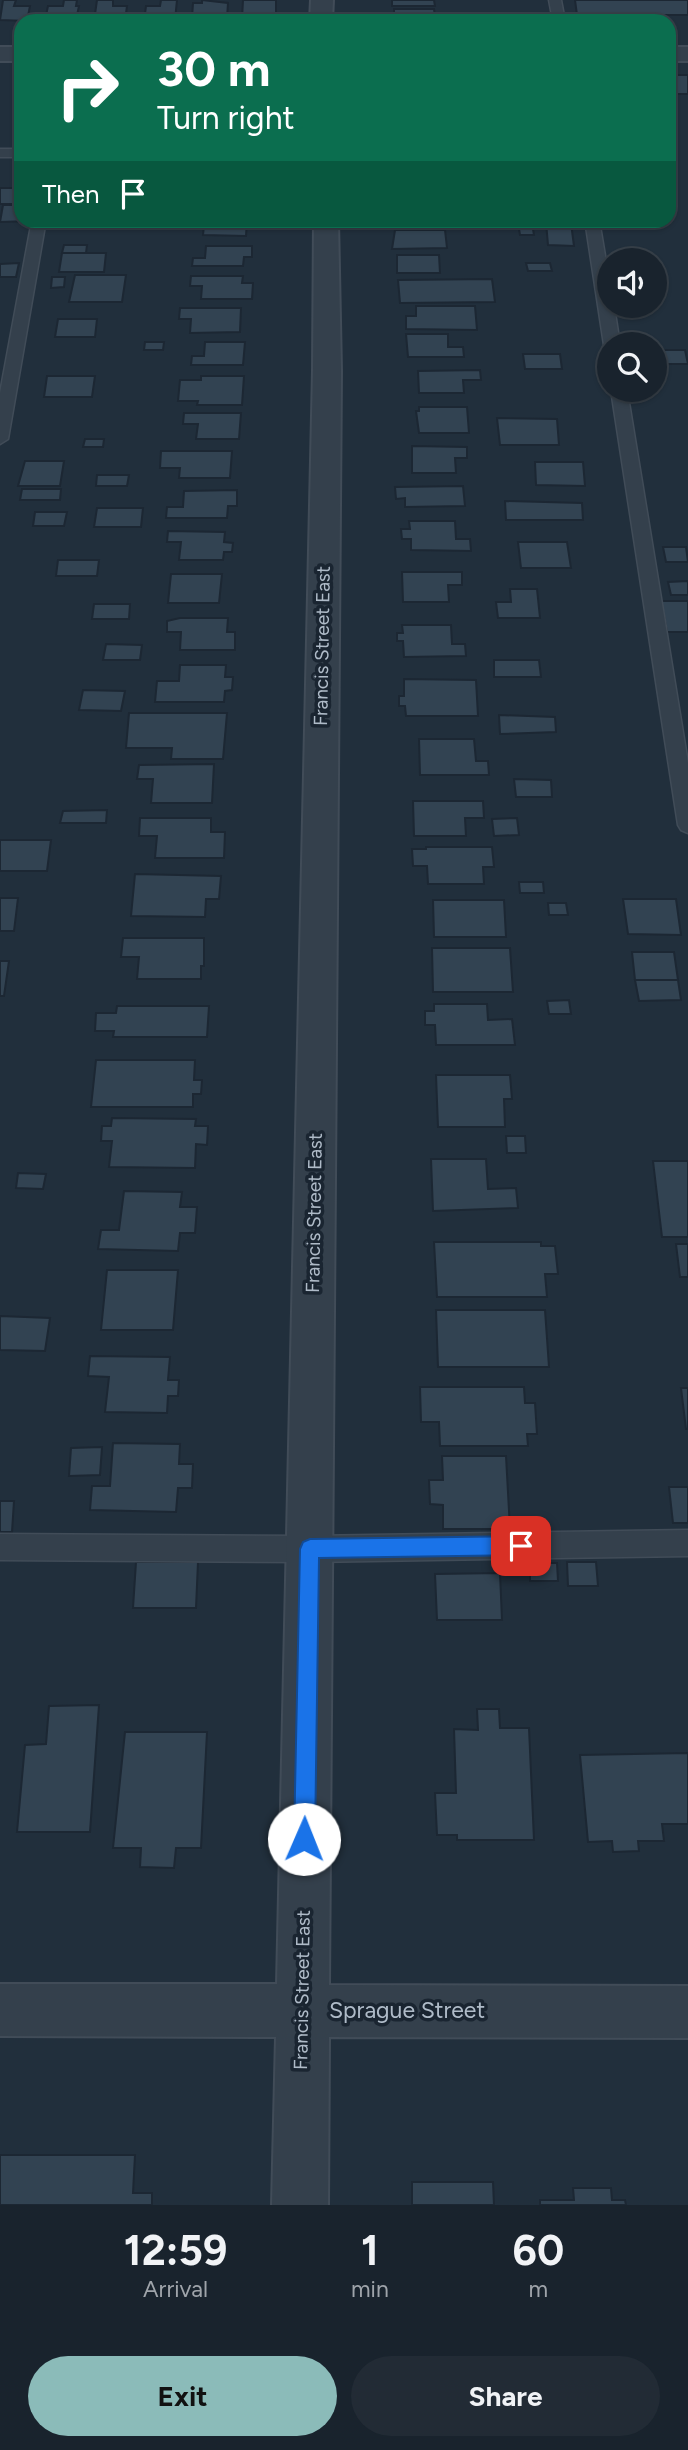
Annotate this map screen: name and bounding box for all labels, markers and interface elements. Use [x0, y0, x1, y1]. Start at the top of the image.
text: 30 m [157, 39, 270, 98]
icon: right [42, 42, 133, 133]
text: Turn right [157, 99, 295, 137]
icon: arrive [114, 175, 152, 213]
text: Then [42, 178, 100, 210]
map controls [597, 248, 667, 402]
button: sound [597, 248, 667, 318]
button: search [597, 332, 667, 402]
street label: Francis Street East [309, 566, 335, 726]
street label: Francis Street East [301, 1133, 327, 1293]
pin [491, 1516, 551, 1576]
icon: arrive [502, 1527, 540, 1565]
position arrow [267, 1802, 341, 1876]
street label: Francis Street East [289, 1910, 315, 2070]
street label: Sprague Street [329, 1996, 485, 2024]
text: 12:59 [124, 2225, 227, 2276]
text: 1 [361, 2225, 379, 2276]
text: 60 [513, 2225, 564, 2276]
text: Arrival [143, 2275, 208, 2303]
text: min [351, 2275, 389, 2303]
text: m [529, 2275, 548, 2303]
button: Exit [28, 2356, 337, 2436]
button: Share [351, 2356, 660, 2436]

